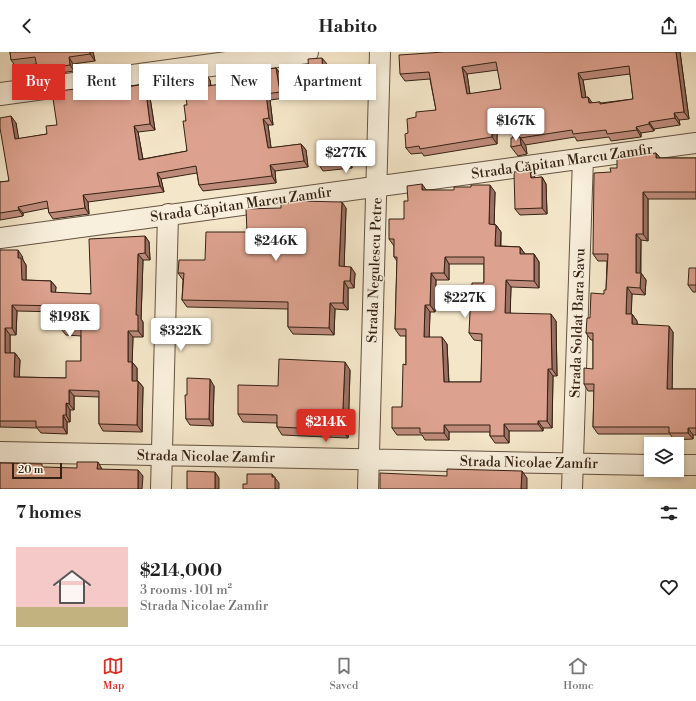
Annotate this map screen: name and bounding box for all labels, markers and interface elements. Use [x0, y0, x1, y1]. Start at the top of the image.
icon: back [16, 15, 38, 37]
text: Habito [319, 15, 377, 38]
icon: share [658, 15, 680, 37]
chip: Buy [12, 64, 65, 100]
chip: Rent [73, 64, 131, 100]
chip: Filters [139, 64, 208, 100]
chip: New [216, 64, 271, 100]
chip: Apartment [279, 64, 376, 100]
pin: $167K [488, 108, 544, 142]
text: $167K [496, 113, 536, 129]
pin: $277K [318, 140, 374, 174]
street label: Strada Căpitan Marcu Zamfir [470, 140, 654, 184]
text: $277K [325, 145, 367, 161]
street label: Strada Căpitan Marcu Zamfir [149, 183, 333, 227]
street label: Strada Negulescu Petre [363, 197, 387, 343]
pin: $246K [248, 228, 304, 262]
text: $246K [254, 233, 298, 249]
street label: Strada Soldat Bara Savu [566, 248, 590, 398]
pin: $227K [437, 285, 493, 319]
text: $227K [444, 290, 486, 306]
pin: $198K [42, 304, 98, 338]
text: $198K [50, 309, 90, 325]
pin: $322K [153, 318, 209, 352]
text: $322K [160, 323, 202, 339]
pin: $214K [298, 409, 354, 443]
text: $214K [306, 414, 346, 430]
map controls [644, 437, 684, 477]
button: layers [644, 437, 684, 477]
street label: Strada Nicolae Zamfir [137, 447, 275, 467]
street label: Strada Nicolae Zamfir [460, 453, 598, 473]
scale bar [12, 461, 62, 480]
text: 20 m [18, 463, 43, 477]
text: 7 homes [16, 502, 81, 524]
icon: filters [658, 502, 680, 524]
text: $214,000 [140, 560, 222, 582]
icon: home [48, 563, 96, 611]
icon: heart [658, 576, 680, 598]
text: 3 rooms · 101 m² [140, 582, 232, 598]
text: Strada Nicolae Zamfir [140, 598, 268, 614]
tab: Map [102, 655, 124, 693]
tab: Saved [329, 655, 358, 693]
tab: Home [563, 655, 594, 693]

